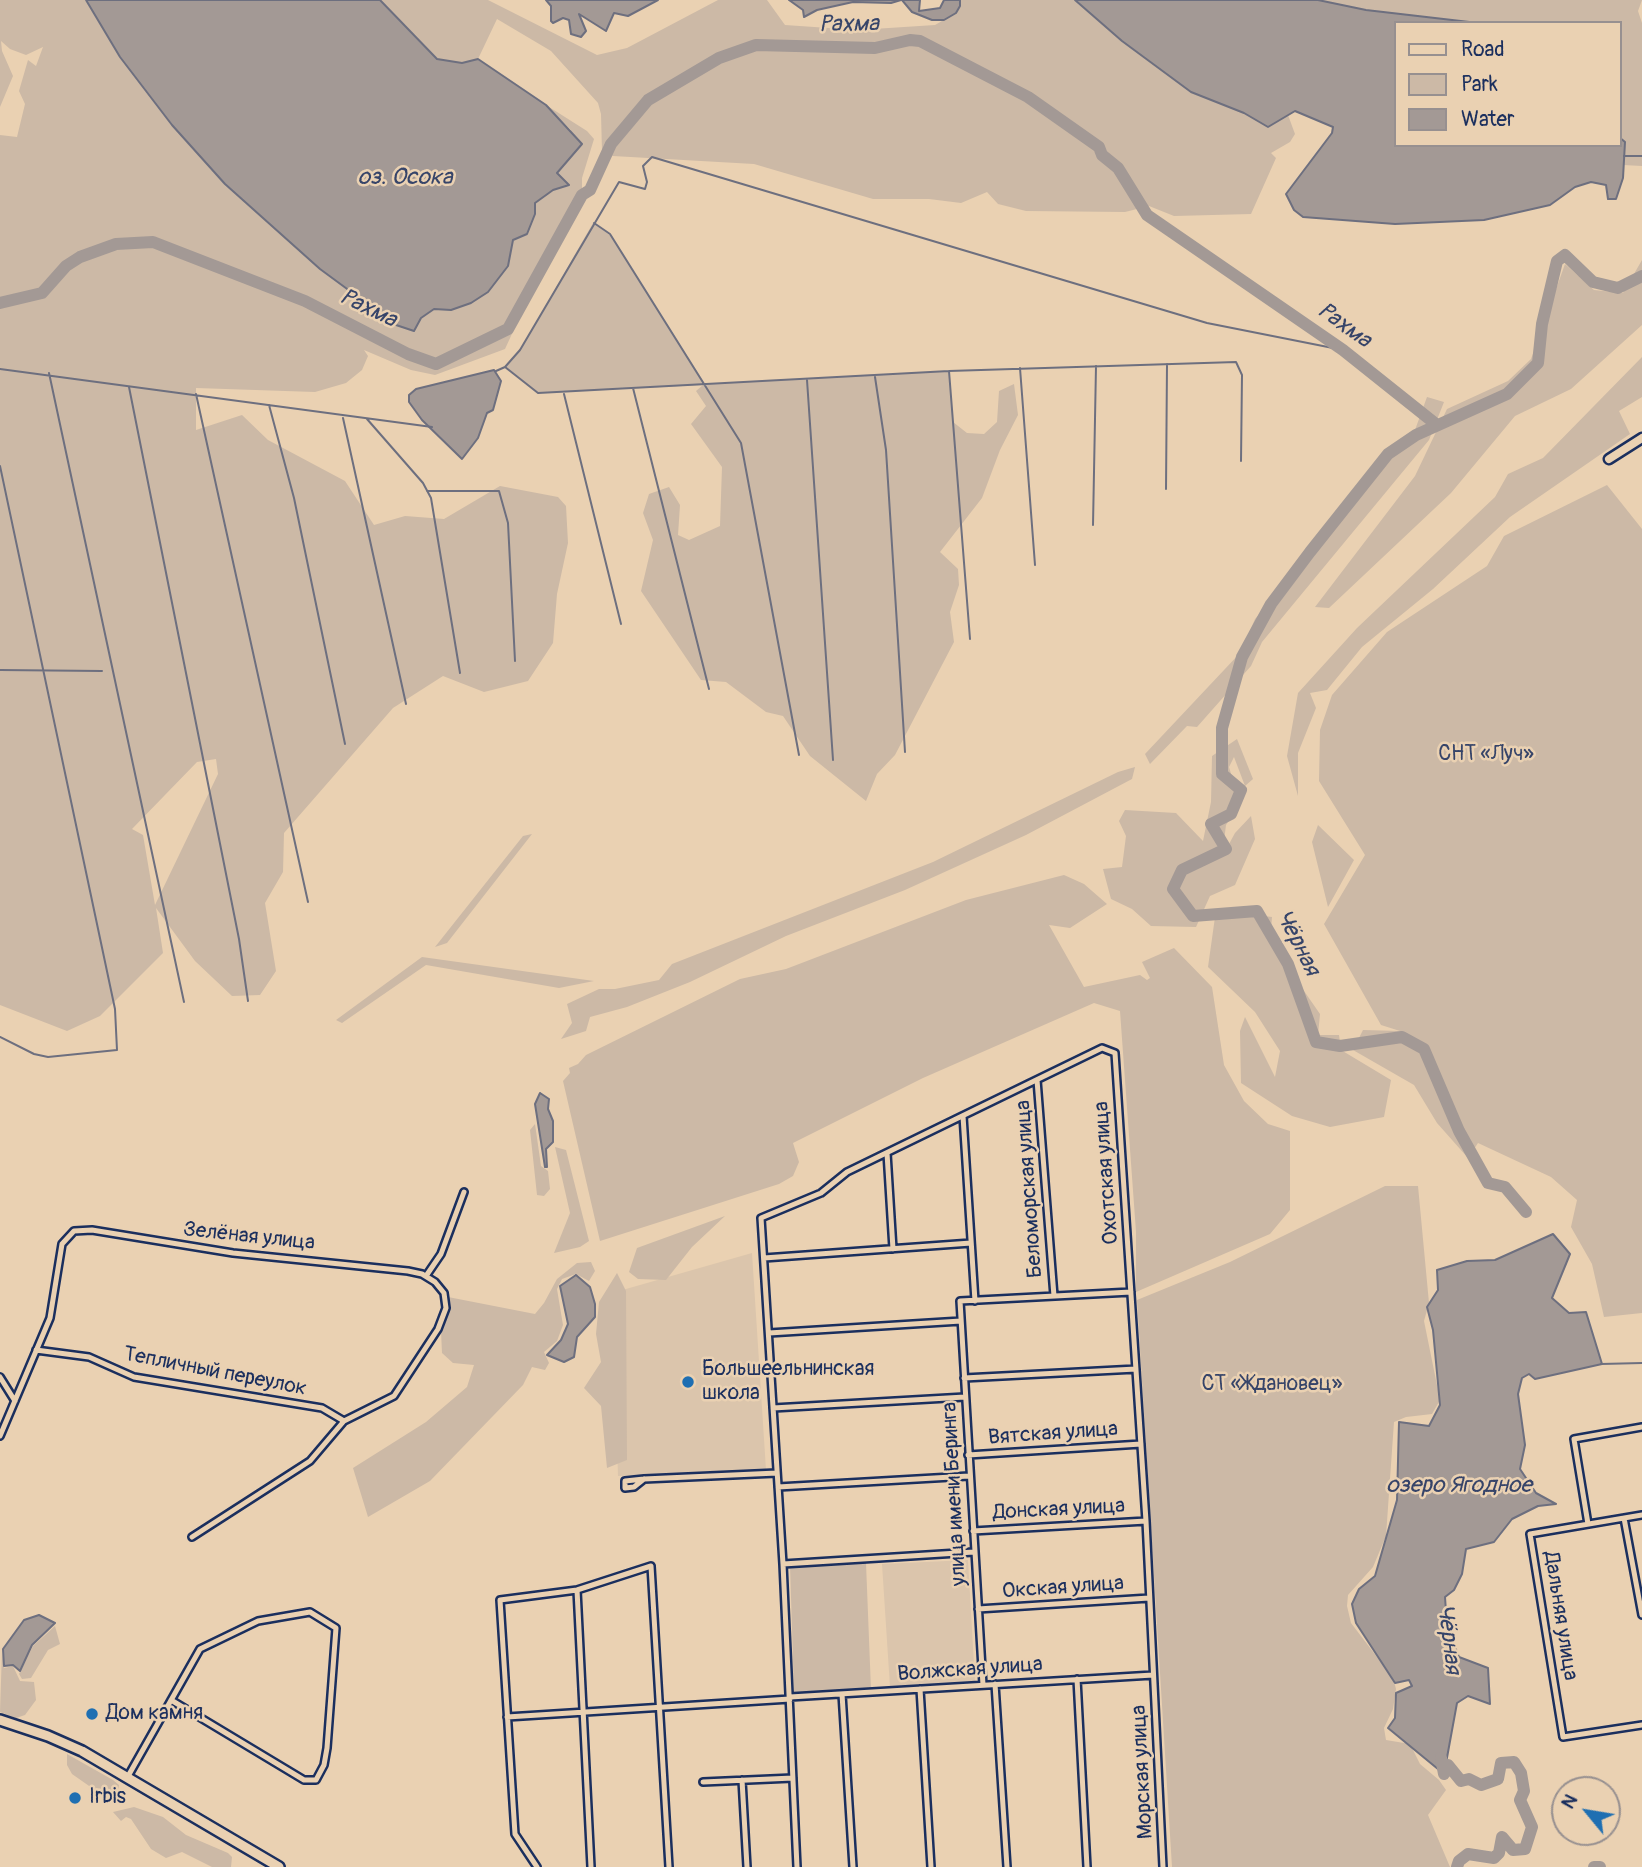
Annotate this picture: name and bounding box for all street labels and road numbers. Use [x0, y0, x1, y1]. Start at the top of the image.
street label: Беломорская улица [1011, 1099, 1049, 1279]
street label: Охотская улица [1089, 1100, 1125, 1246]
street label: Зелёная улица [182, 1218, 316, 1256]
street label: Тепличный переулок [121, 1342, 309, 1402]
street label: улица имени Беринга [938, 1401, 972, 1587]
street label: Вятская улица [987, 1417, 1119, 1451]
street label: Донская улица [992, 1494, 1126, 1526]
street label: Дальняя улица [1537, 1550, 1583, 1682]
street label: Окская улица [1001, 1571, 1125, 1605]
street label: Волжская улица [896, 1652, 1044, 1688]
street label: Морская улица [1127, 1704, 1159, 1840]

